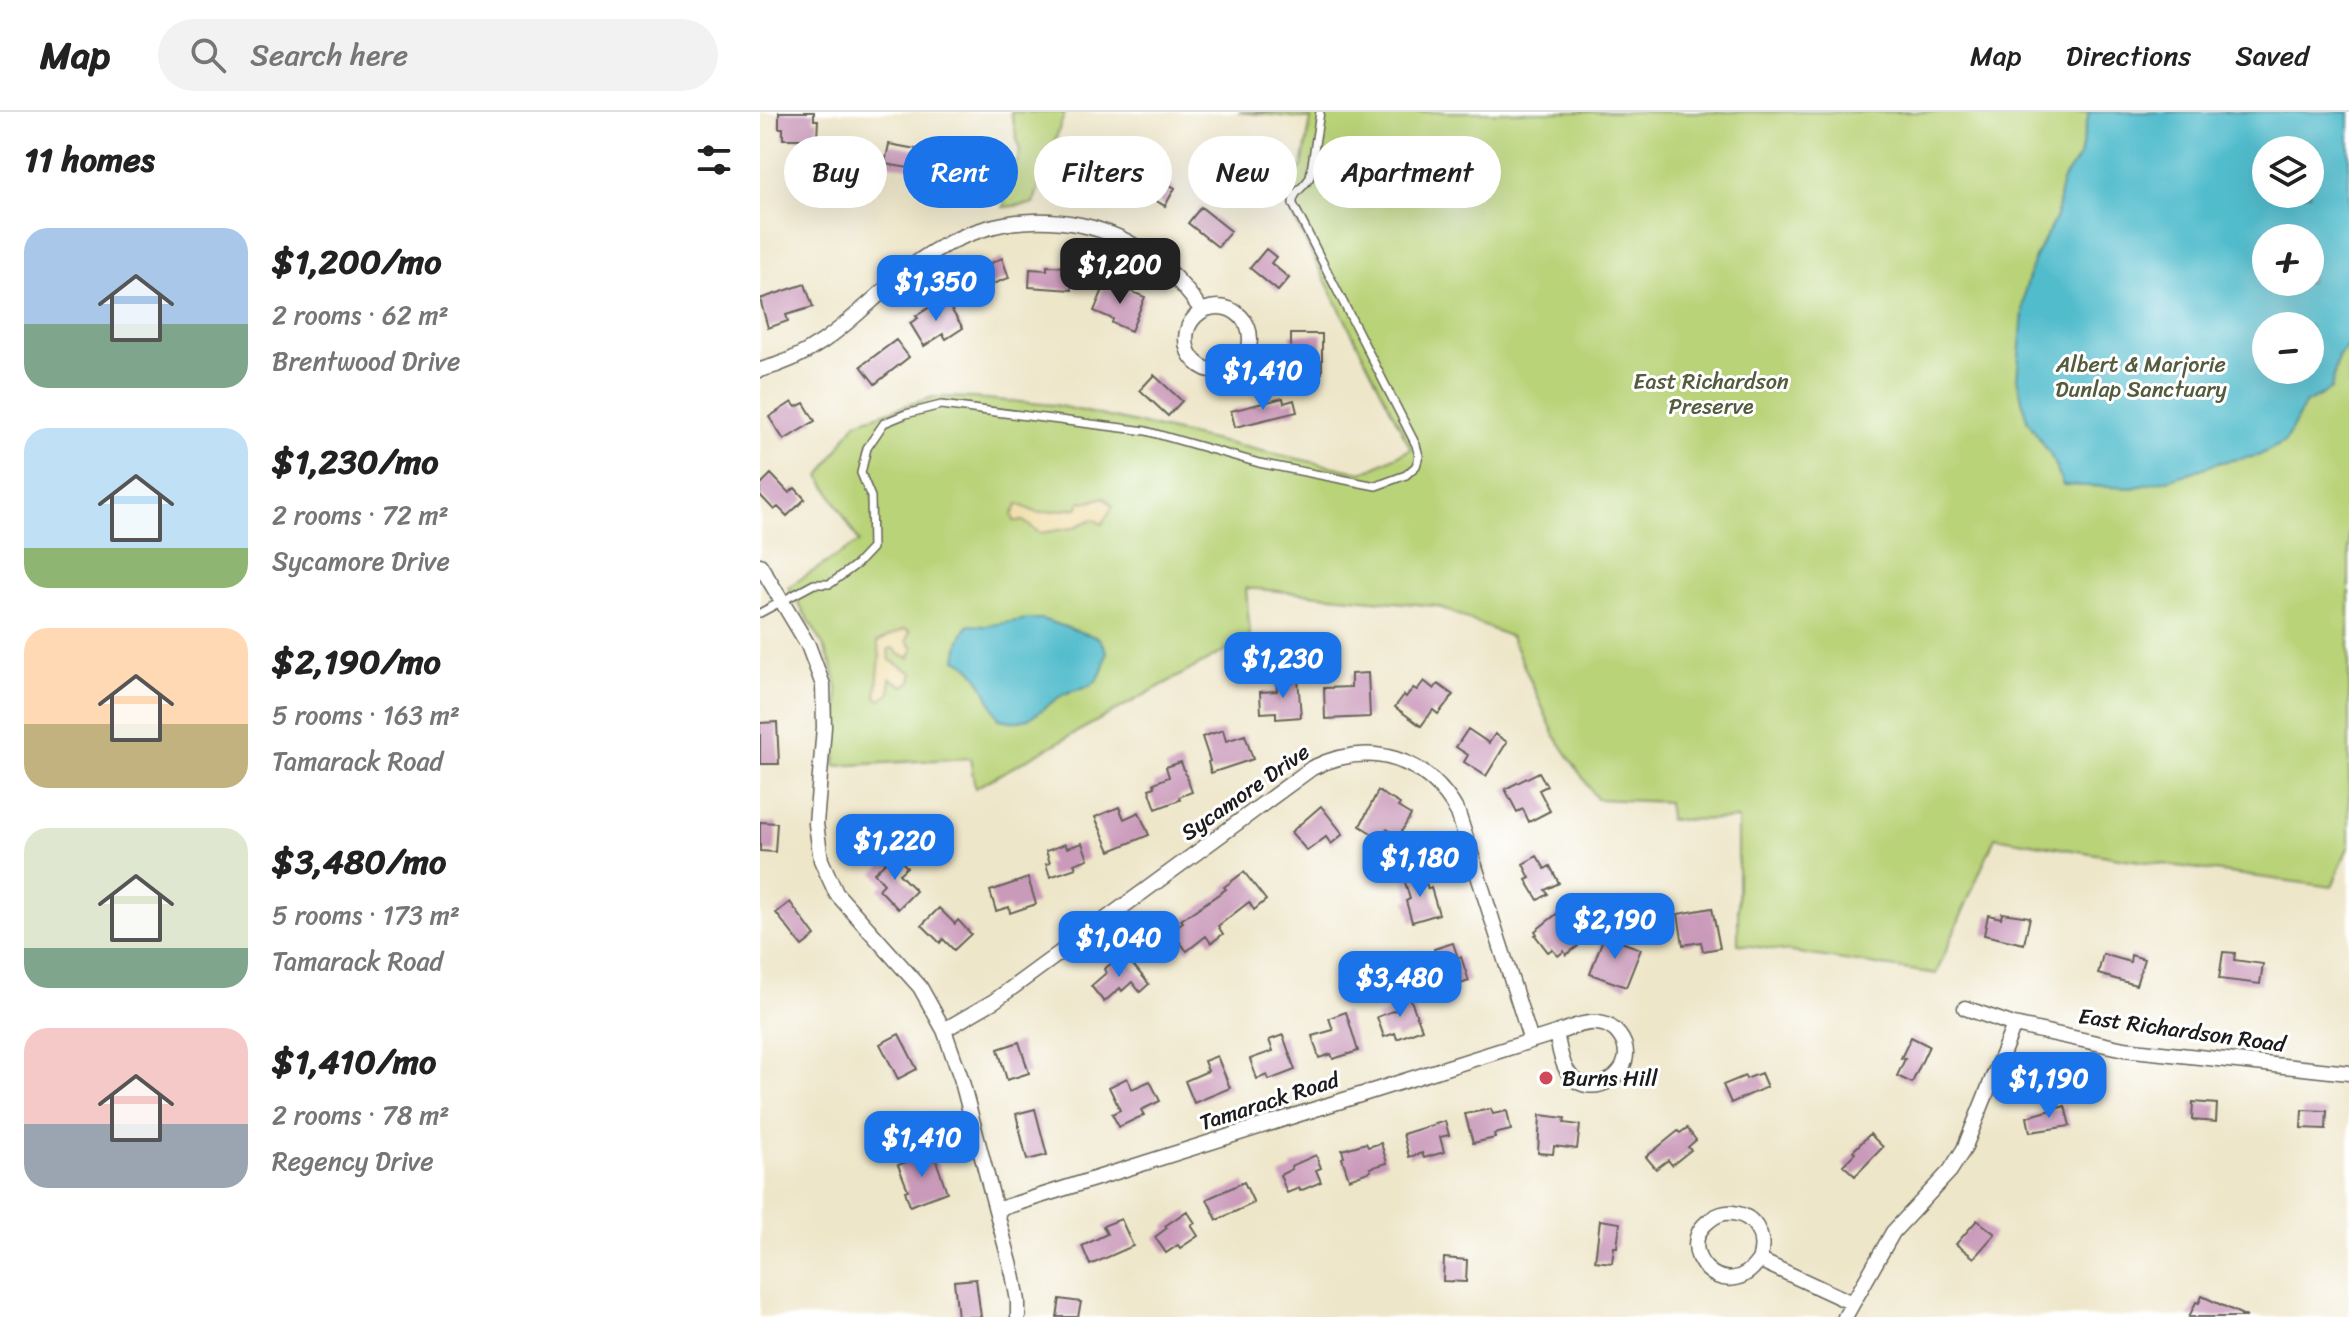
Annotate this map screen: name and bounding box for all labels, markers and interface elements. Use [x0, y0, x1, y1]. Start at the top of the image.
search box [158, 19, 718, 91]
text: Map [40, 22, 110, 89]
text: Search here [250, 28, 408, 82]
text: Map [1970, 31, 2022, 80]
text: Directions [2066, 31, 2191, 80]
text: Saved [2235, 31, 2309, 80]
icon: search [186, 33, 230, 77]
text: 11 homes [24, 130, 155, 190]
chip: Buy [784, 136, 887, 208]
chip: Rent [903, 136, 1018, 208]
chip: Filters [1034, 136, 1172, 208]
chip: New [1188, 136, 1297, 208]
chip: Apartment [1313, 136, 1501, 208]
map controls [2252, 136, 2324, 384]
button: layers [2252, 136, 2324, 208]
icon: filters [692, 138, 736, 182]
button: + [2252, 224, 2324, 296]
text: $1,200/mo [272, 232, 441, 292]
pin: $1,200 [1055, 238, 1185, 306]
text: $1,200 [1078, 241, 1162, 287]
pin: $1,350 [871, 255, 1001, 323]
text: $1,350 [895, 258, 977, 304]
icon: home [88, 260, 184, 356]
text: 2 rooms · 62 m² [272, 292, 449, 338]
button: − [2252, 312, 2324, 384]
text: Brentwood Drive [272, 338, 460, 384]
pin: $1,410 [1198, 344, 1328, 412]
park label: Albert & Marjorie Dunlap Sanctuary [2055, 345, 2227, 409]
text: $1,410 [1223, 347, 1303, 393]
park label: East Richardson Preserve [1633, 362, 1789, 426]
text: $1,230/mo [272, 432, 439, 492]
icon: home [88, 460, 184, 556]
text: 2 rooms · 72 m² [272, 492, 449, 538]
text: Sycamore Drive [272, 538, 450, 584]
text: $2,190/mo [272, 632, 441, 692]
pin: $1,230 [1218, 632, 1348, 700]
text: $1,230 [1242, 635, 1324, 681]
icon: home [88, 660, 184, 756]
text: 5 rooms · 163 m² [272, 692, 460, 738]
street label: Sycamore Drive [1172, 733, 1318, 851]
text: Tamarack Road [272, 738, 443, 784]
pin: $1,220 [830, 814, 960, 882]
text: $1,220 [854, 817, 936, 863]
pin: $1,180 [1355, 831, 1485, 899]
text: $3,480/mo [272, 832, 446, 892]
text: $1,180 [1381, 834, 1459, 880]
icon: home [88, 860, 184, 956]
text: 5 rooms · 173 m² [272, 892, 460, 938]
pin: $2,190 [1550, 893, 1680, 961]
text: $2,190 [1573, 896, 1657, 942]
pin: $1,040 [1054, 911, 1184, 979]
text: $1,040 [1077, 914, 1161, 960]
text: Tamarack Road [272, 938, 443, 984]
pin: $3,480 [1335, 951, 1465, 1019]
text: $3,480 [1356, 954, 1444, 1000]
street label: East Richardson Road [2076, 996, 2289, 1064]
text: $1,410/mo [272, 1032, 436, 1092]
pin: $1,190 [1984, 1052, 2114, 1120]
text: $1,190 [2009, 1055, 2089, 1101]
place label: Burns Hill [1562, 1059, 1658, 1098]
icon: home [88, 1060, 184, 1156]
street label: Tamarack Road [1194, 1060, 1345, 1142]
marker: Burns Hill [1537, 1069, 1555, 1087]
text: 2 rooms · 78 m² [272, 1092, 449, 1138]
pin: $1,410 [857, 1111, 987, 1179]
text: $1,410 [882, 1114, 962, 1160]
text: Regency Drive [272, 1138, 434, 1184]

